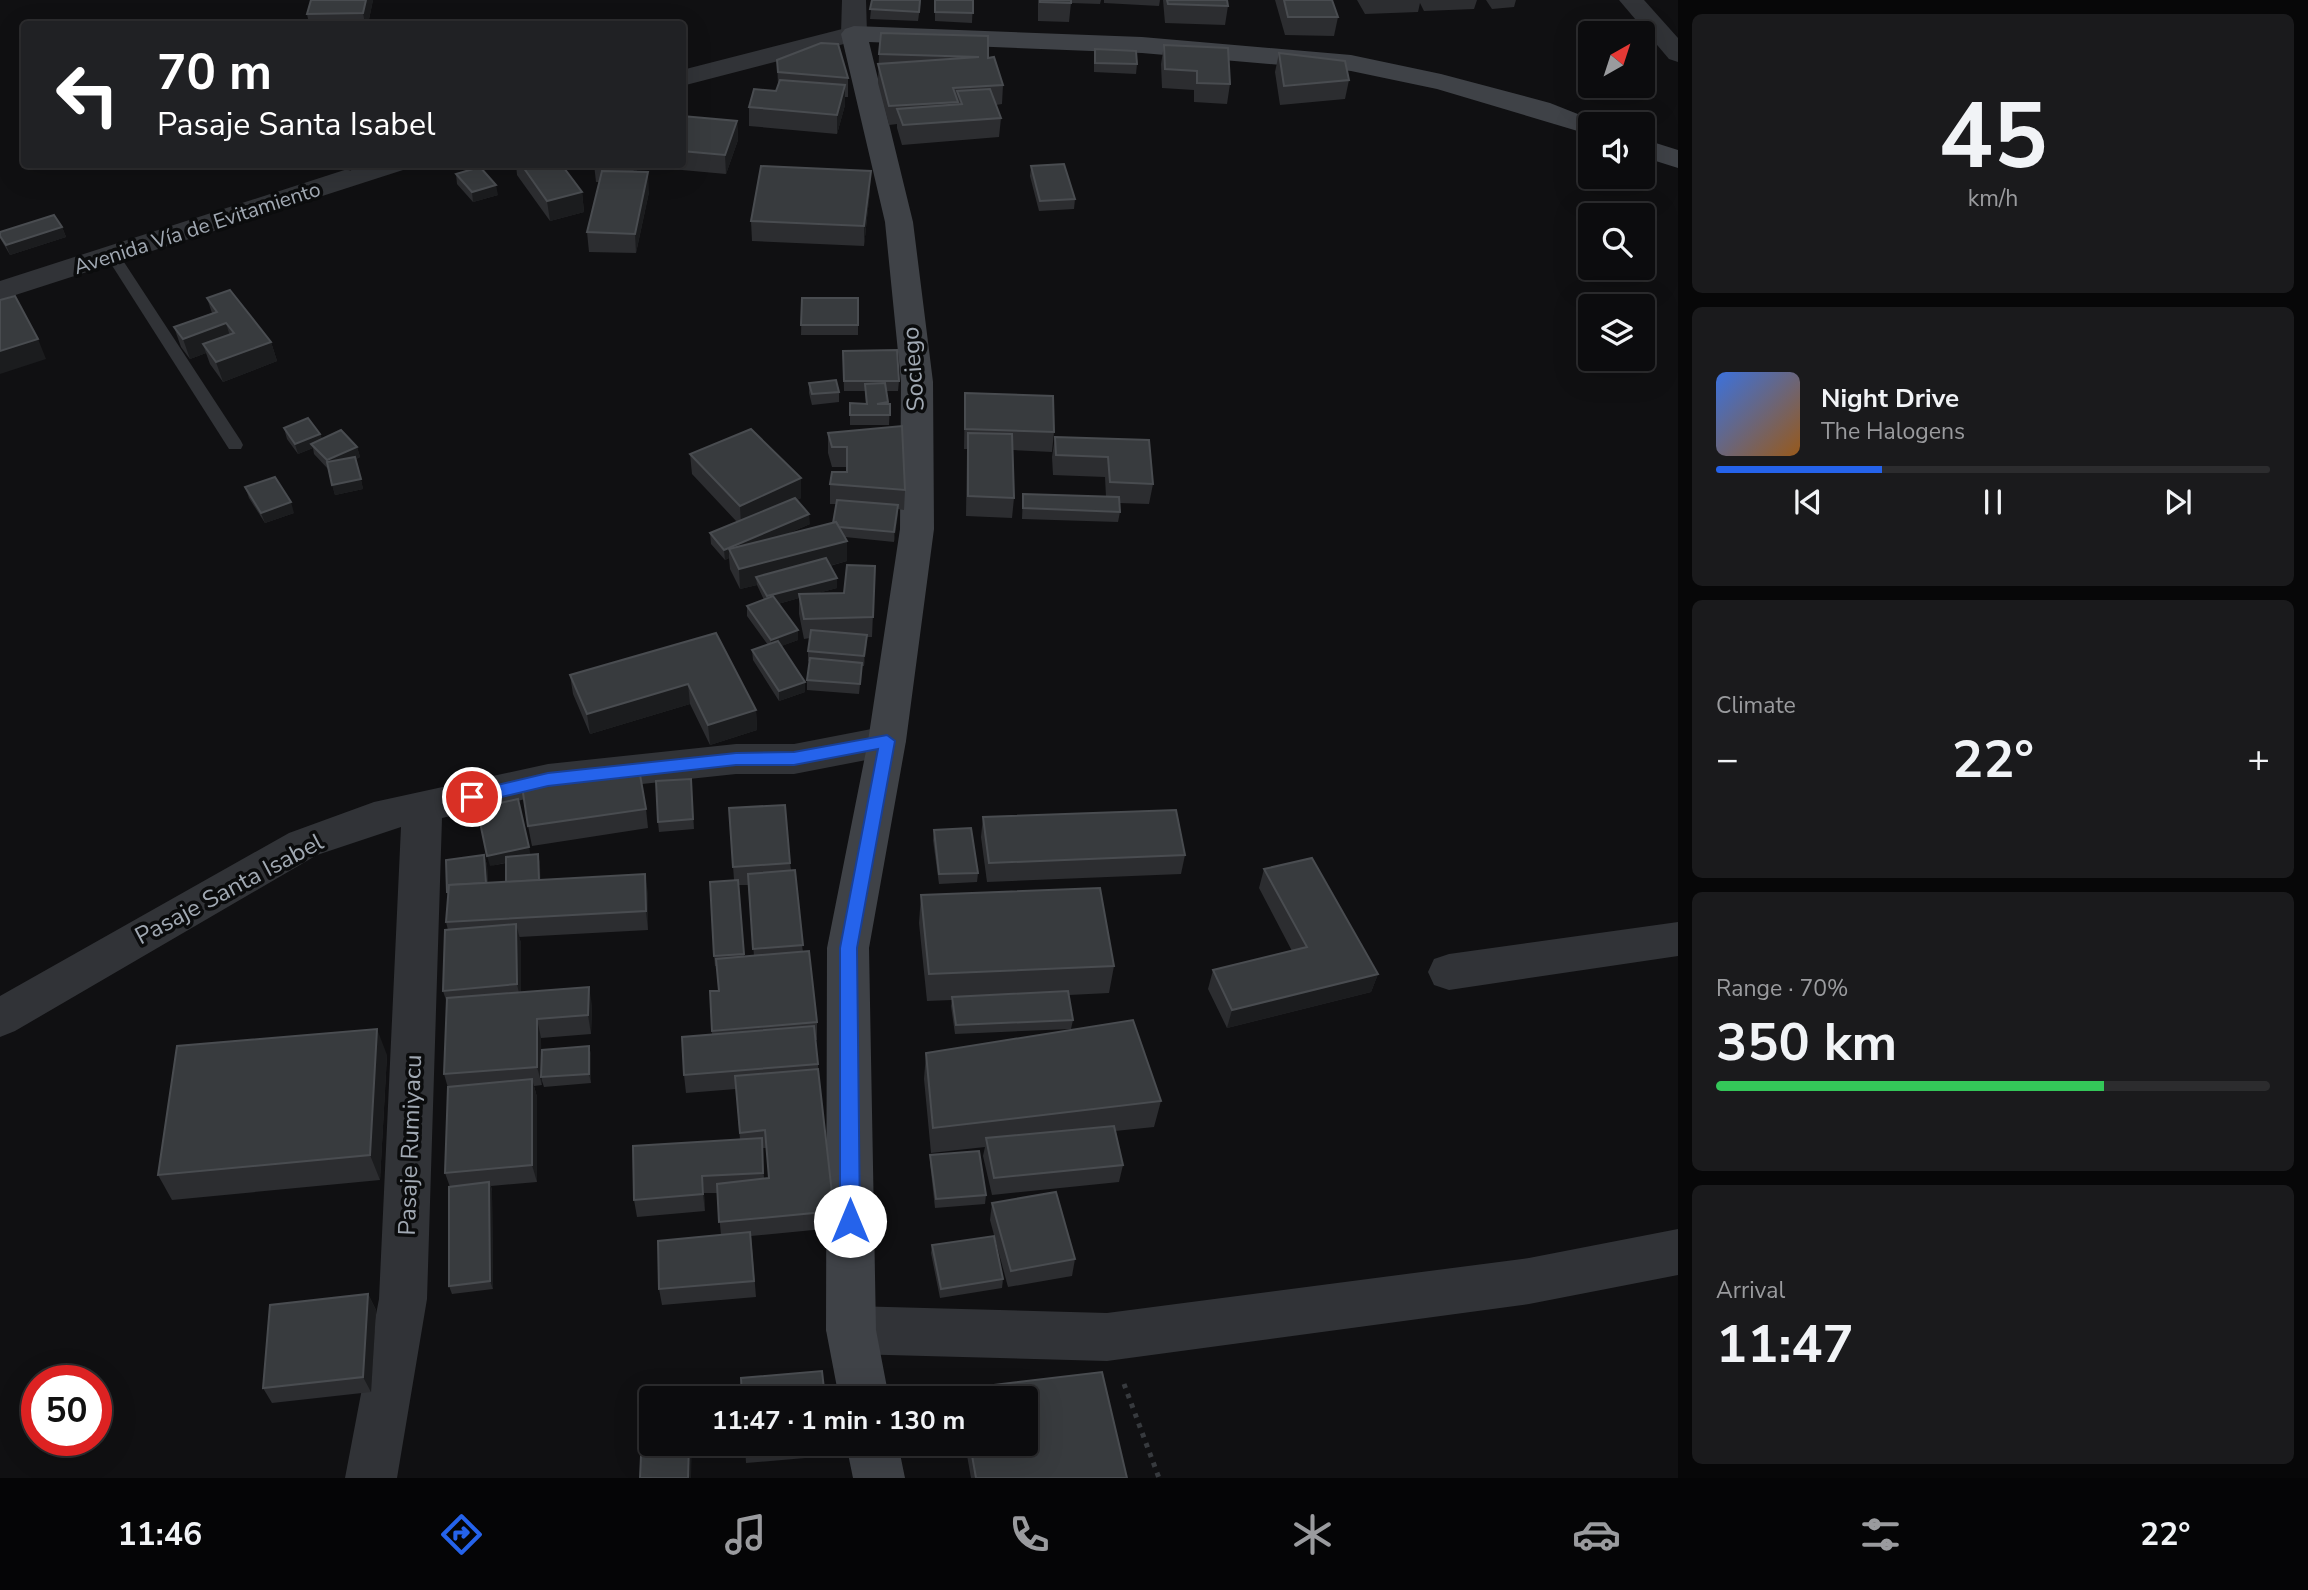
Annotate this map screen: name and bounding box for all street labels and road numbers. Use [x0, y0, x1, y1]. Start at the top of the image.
street label: Avenida Vía de Evitamiento [70, 175, 324, 281]
street label: Sociego [894, 326, 932, 412]
street label: Pasaje Santa Isabel [129, 826, 329, 952]
street label: Pasaje Rumiyacu [391, 1054, 429, 1236]

